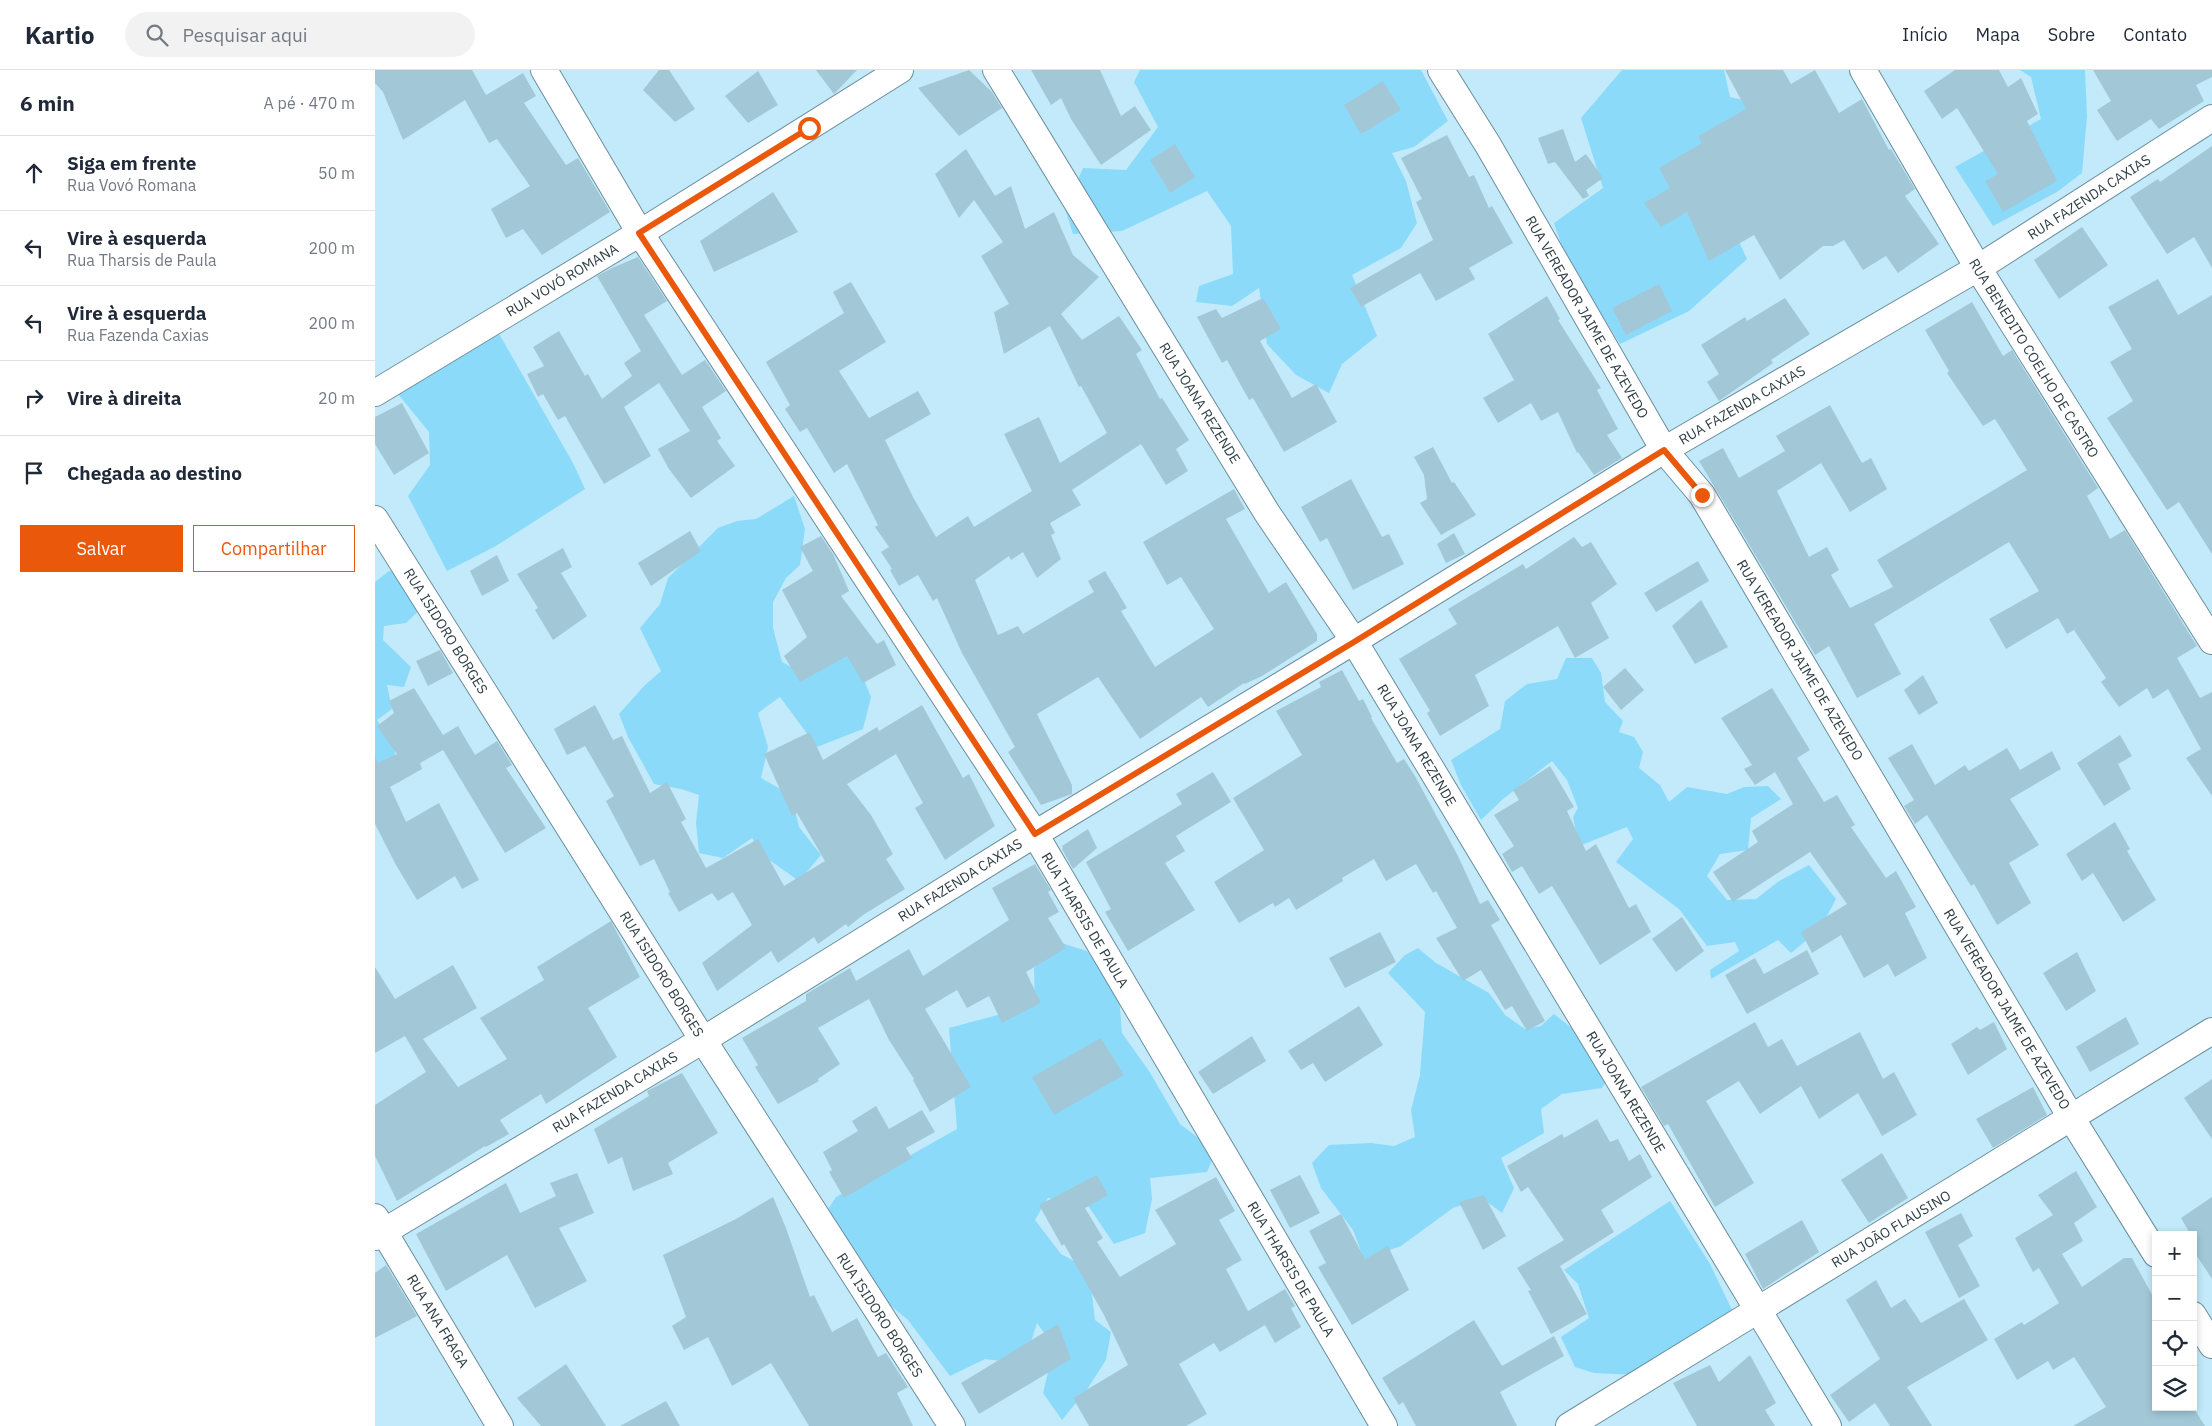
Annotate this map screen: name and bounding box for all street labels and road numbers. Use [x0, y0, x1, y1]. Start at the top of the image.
street label: RUA FAZENDA CAXIAS [2024, 150, 2154, 244]
street label: RUA VEREADOR JAIME DE AZEVEDO [1521, 212, 1653, 422]
street label: RUA VOVÓ ROMANA [502, 238, 622, 321]
street label: RUA BENEDITO COELHO DE CASTRO [1965, 255, 2103, 461]
street label: RUA JOANA REZENDE [1155, 339, 1245, 467]
street label: RUA FAZENDA CAXIAS [1675, 361, 1809, 449]
street label: RUA VEREADOR JAIME DE AZEVEDO [1733, 556, 1867, 764]
street label: RUA ISIDORO BORGES [400, 565, 492, 697]
street label: RUA JOANA REZENDE [1373, 681, 1461, 809]
street label: RUA FAZENDA CAXIAS [894, 834, 1026, 926]
street label: RUA THARSIS DE PAULA [1037, 849, 1133, 991]
street label: RUA VEREADOR JAIME DE AZEVEDO [1940, 905, 2074, 1113]
street label: RUA ISIDORO BORGES [616, 908, 708, 1040]
street label: RUA JOANA REZENDE [1582, 1028, 1670, 1156]
street label: RUA FAZENDA CAXIAS [549, 1047, 681, 1137]
street label: RUA JOÃO FLAUSINO [1828, 1186, 1954, 1272]
street label: RUA THARSIS DE PAULA [1243, 1198, 1339, 1340]
street label: RUA ISIDORO BORGES [833, 1249, 927, 1381]
street label: RUA ANA FRAGA [403, 1271, 473, 1371]

